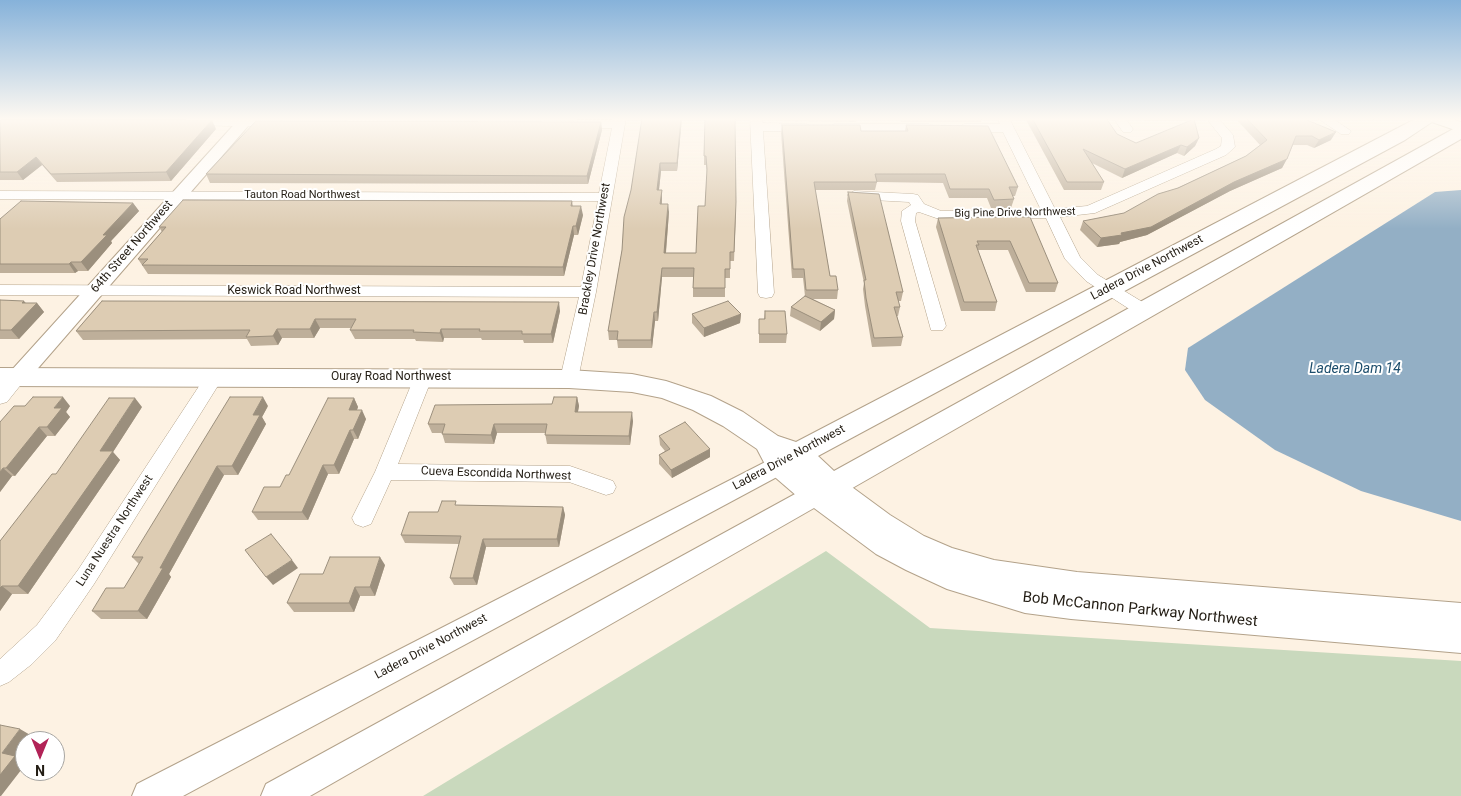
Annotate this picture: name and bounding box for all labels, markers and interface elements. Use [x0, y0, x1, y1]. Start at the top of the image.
street label: Brackley Drive Northwest [576, 182, 614, 316]
street label: Tauton Road Northwest [244, 188, 360, 202]
street label: 64th Street Northwest [88, 198, 176, 296]
street label: Big Pine Drive Northwest [954, 205, 1076, 221]
street label: Ladera Drive Northwest [1088, 232, 1206, 304]
street label: Keswick Road Northwest [227, 284, 361, 298]
water label: Ladera Dam 14 [1309, 361, 1401, 377]
street label: Ouray Road Northwest [331, 370, 451, 384]
street label: Ladera Drive Northwest [730, 422, 848, 494]
street label: Cueva Escondida Northwest [421, 464, 571, 484]
street label: Luna Nuestra Northwest [74, 473, 156, 589]
street label: Bob McCannon Parkway Northwest [1022, 589, 1258, 631]
street label: Ladera Drive Northwest [372, 611, 490, 683]
north arrow [15, 731, 65, 781]
text: N [35, 762, 45, 778]

